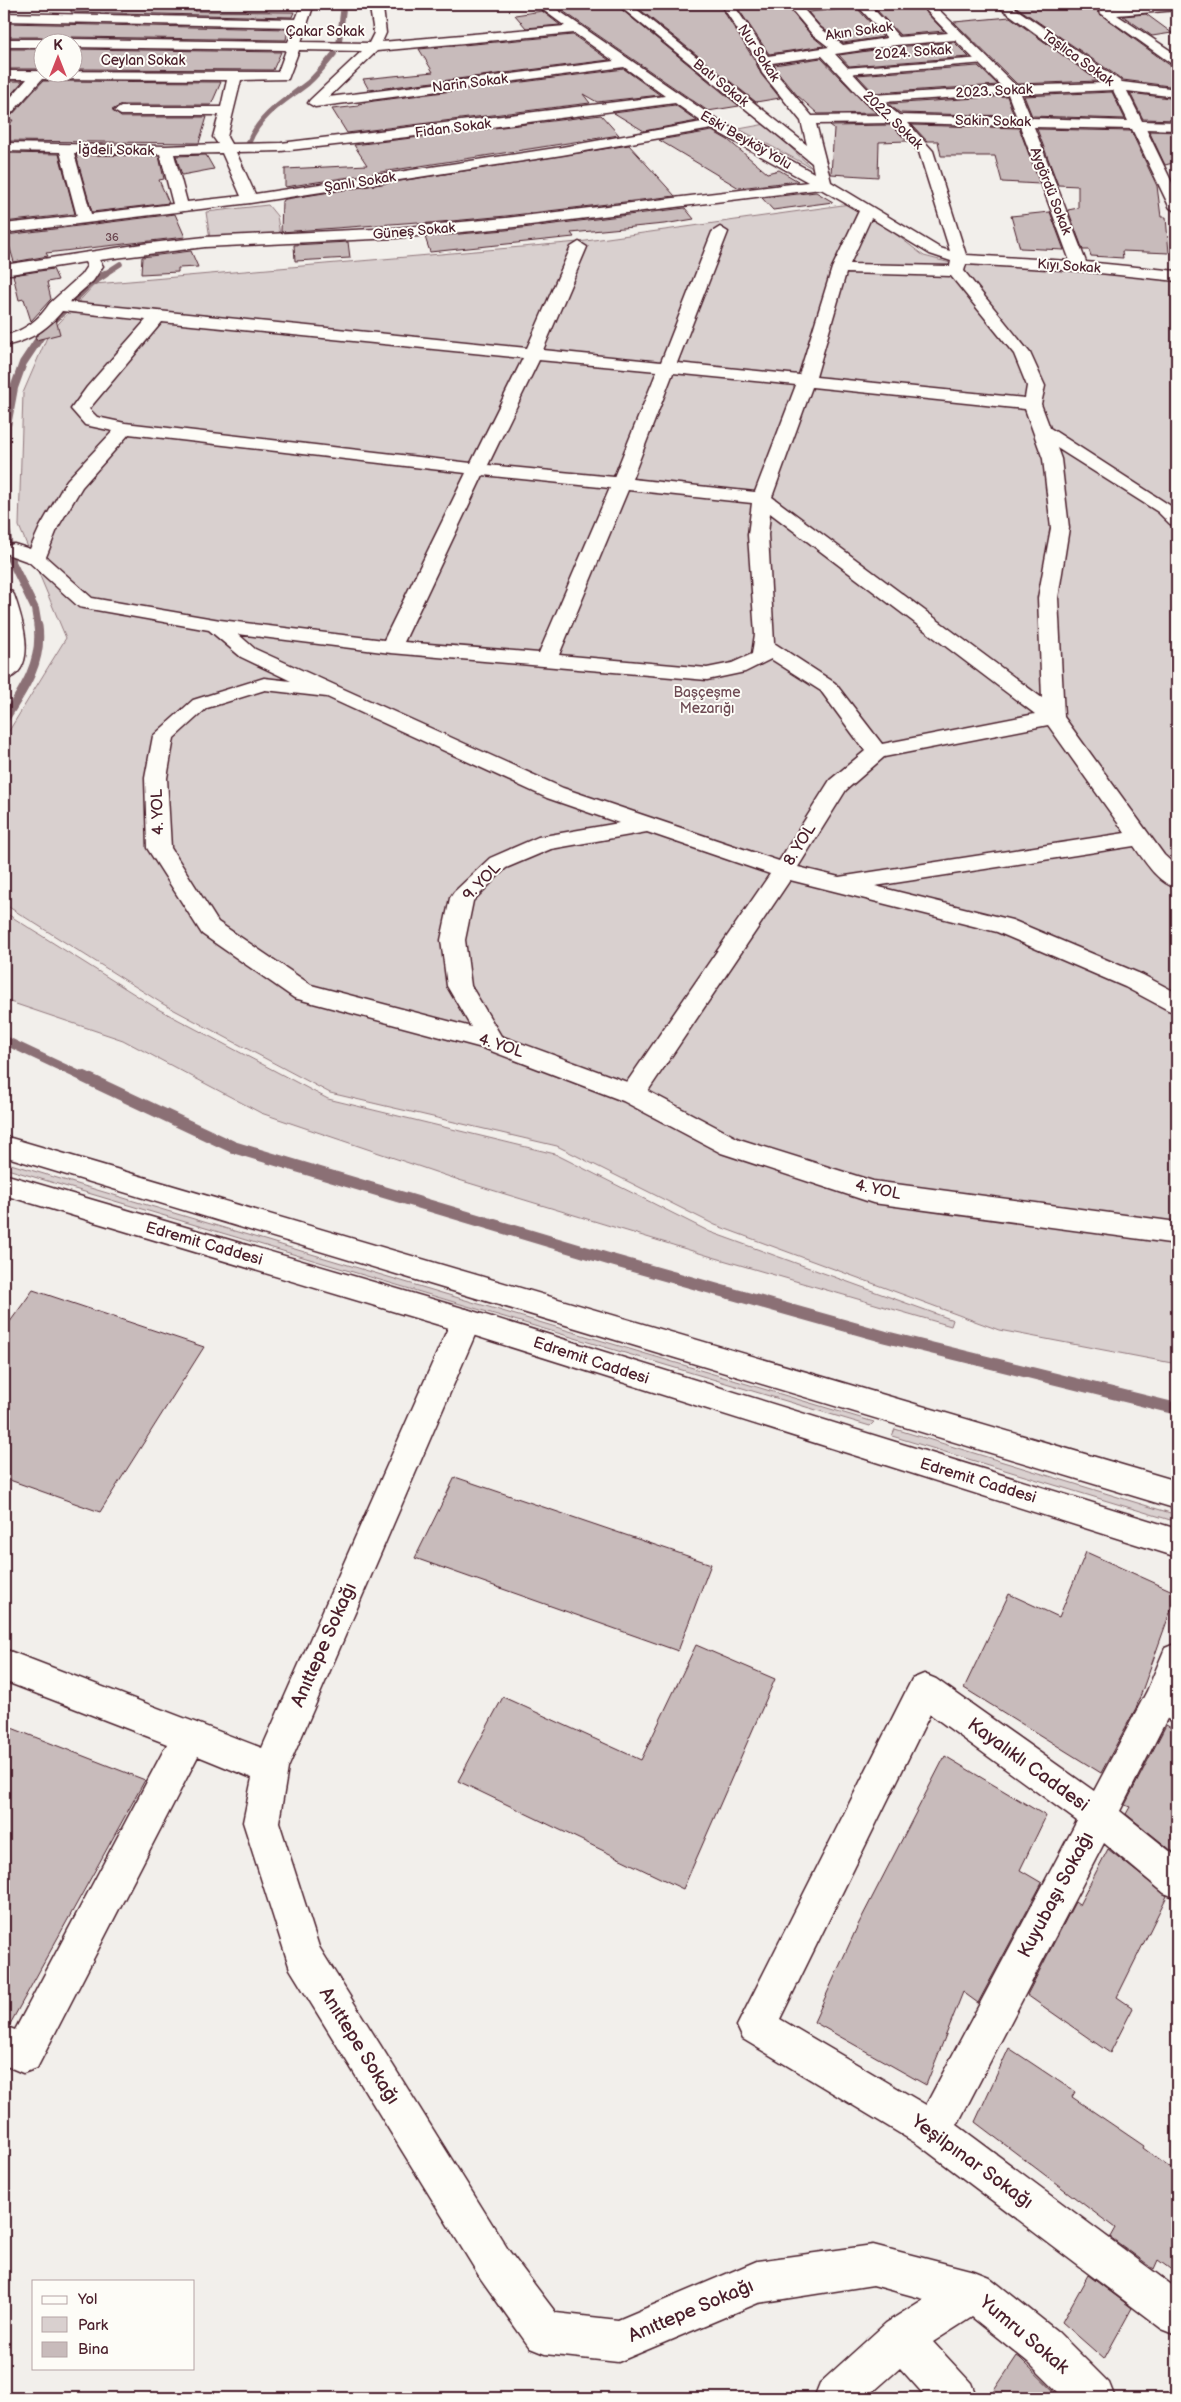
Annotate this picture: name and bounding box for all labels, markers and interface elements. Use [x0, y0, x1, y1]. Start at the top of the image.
street label: Akın Sokak [824, 18, 894, 44]
street label: Nur Sokak [734, 21, 784, 85]
street label: Çakar Sokak [286, 23, 365, 40]
street label: Taşlıca Sokak [1039, 26, 1117, 90]
north arrow [32, 32, 82, 82]
text: K [53, 37, 63, 54]
street label: 2024. Sokak [874, 41, 952, 63]
street label: Ceylan Sokak [101, 52, 185, 69]
street label: Batı Sokak [690, 55, 752, 111]
street label: Narin Sokak [431, 70, 509, 96]
street label: 2023. Sokak [955, 80, 1033, 102]
street label: 2022. Sokak [859, 87, 927, 153]
street label: Eski Beyköy Yolu [697, 107, 795, 173]
street label: Sakin Sokak [955, 112, 1031, 130]
street label: Fidan Sokak [414, 115, 492, 141]
street label: İğdeli Sokak [78, 140, 154, 159]
street label: Aygördü Sokak [1027, 145, 1076, 237]
street label: Şanlı Sokak [323, 168, 397, 196]
street label: Güneş Sokak [372, 219, 456, 243]
house number: 36 [105, 231, 119, 244]
street label: Kıyı Sokak [1037, 255, 1101, 277]
park label: Başçeşme Mezarığı [673, 684, 741, 717]
street label: 4. YOL [148, 788, 168, 835]
street label: 8. YOL [780, 820, 821, 869]
street label: 9. YOL [459, 858, 505, 905]
street label: 4. YOL [476, 1030, 527, 1062]
street label: 4. YOL [853, 1176, 903, 1204]
street label: Edremit Caddesi [143, 1218, 265, 1270]
street label: Edremit Caddesi [531, 1333, 651, 1389]
street label: Edremit Caddesi [917, 1454, 1039, 1508]
street label: Anıttepe Sokağı [286, 1579, 362, 1711]
street label: Kayalıklı Caddesi [963, 1713, 1093, 1817]
street label: Kuyubaşı Sokağı [1013, 1828, 1099, 1962]
street label: Anıttepe Sokağı [314, 1983, 404, 2109]
street label: Yeşilpınar Sokağı [906, 2110, 1037, 2214]
street label: Anıttepe Sokağı [625, 2274, 757, 2348]
legend [32, 2280, 195, 2370]
text: Yol [77, 2290, 97, 2309]
street label: Yumru Sokak [974, 2290, 1074, 2380]
text: Park [78, 2316, 109, 2335]
text: Bina [78, 2340, 109, 2359]

